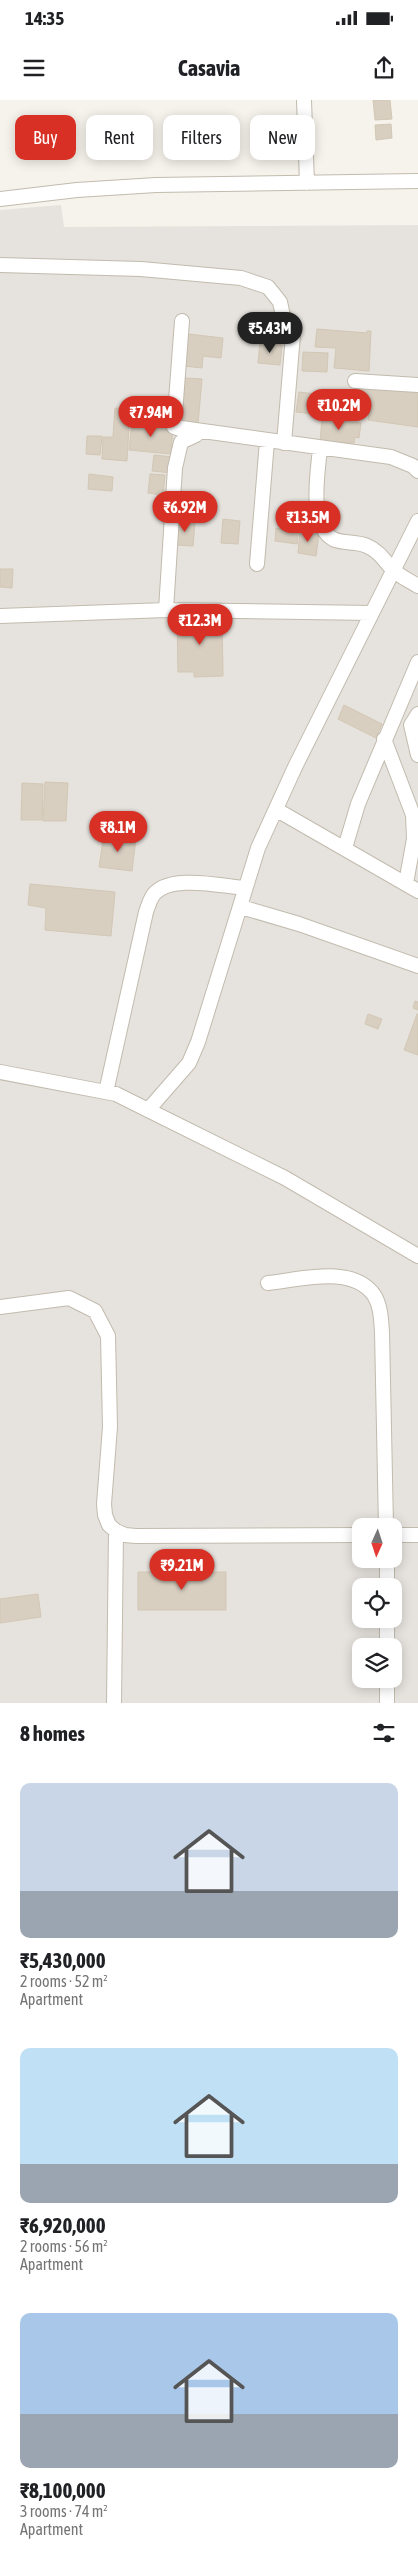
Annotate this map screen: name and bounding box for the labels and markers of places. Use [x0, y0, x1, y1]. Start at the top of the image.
pin: ₹5.43M [229, 312, 311, 354]
pin: ₹10.2M [298, 388, 380, 431]
pin: ₹7.94M [110, 396, 192, 438]
pin: ₹6.92M [144, 490, 226, 533]
pin: ₹13.5M [267, 500, 349, 543]
pin: ₹12.3M [159, 604, 241, 646]
pin: ₹8.1M [83, 810, 153, 853]
pin: ₹9.21M [141, 1548, 223, 1591]

